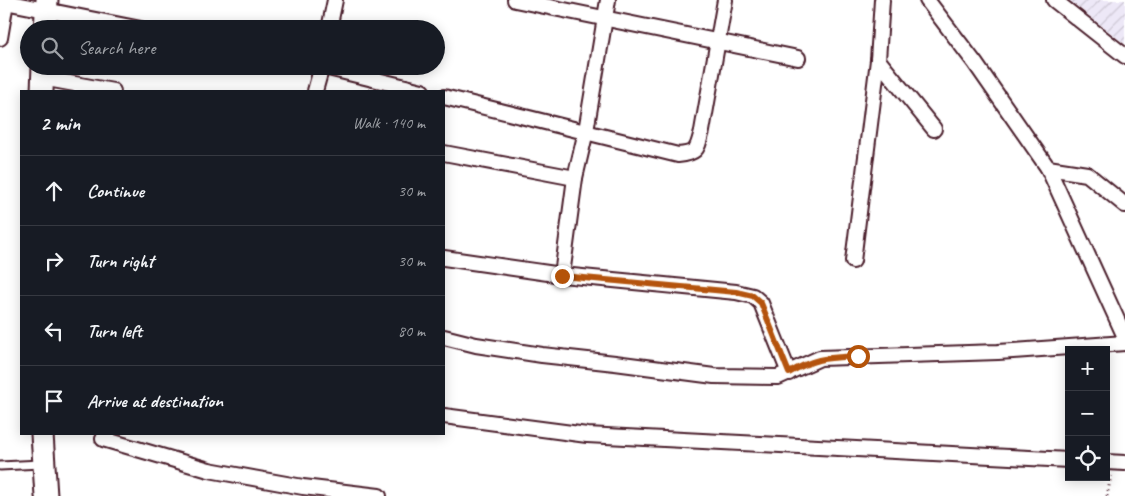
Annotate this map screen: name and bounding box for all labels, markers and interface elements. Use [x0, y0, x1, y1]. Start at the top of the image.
search box [20, 20, 445, 75]
icon: search [38, 34, 66, 62]
text: Search here [78, 36, 155, 60]
text: 2 min [40, 110, 80, 136]
text: Walk · 140 m [353, 113, 425, 133]
icon: ahead [40, 177, 68, 205]
text: Continue [87, 179, 144, 203]
text: 30 m [398, 181, 425, 201]
icon: right [40, 247, 68, 275]
text: Turn right [87, 249, 154, 273]
text: 30 m [398, 251, 425, 271]
route end [551, 265, 574, 288]
icon: left [40, 317, 68, 345]
text: Turn left [87, 319, 142, 343]
text: 80 m [398, 321, 425, 341]
route start [847, 345, 870, 368]
map controls [1065, 346, 1110, 481]
button: + [1065, 346, 1110, 391]
icon: arrive [40, 387, 68, 415]
text: Arrive at destination [87, 389, 223, 413]
button: − [1065, 391, 1110, 436]
button: locate [1065, 436, 1110, 481]

